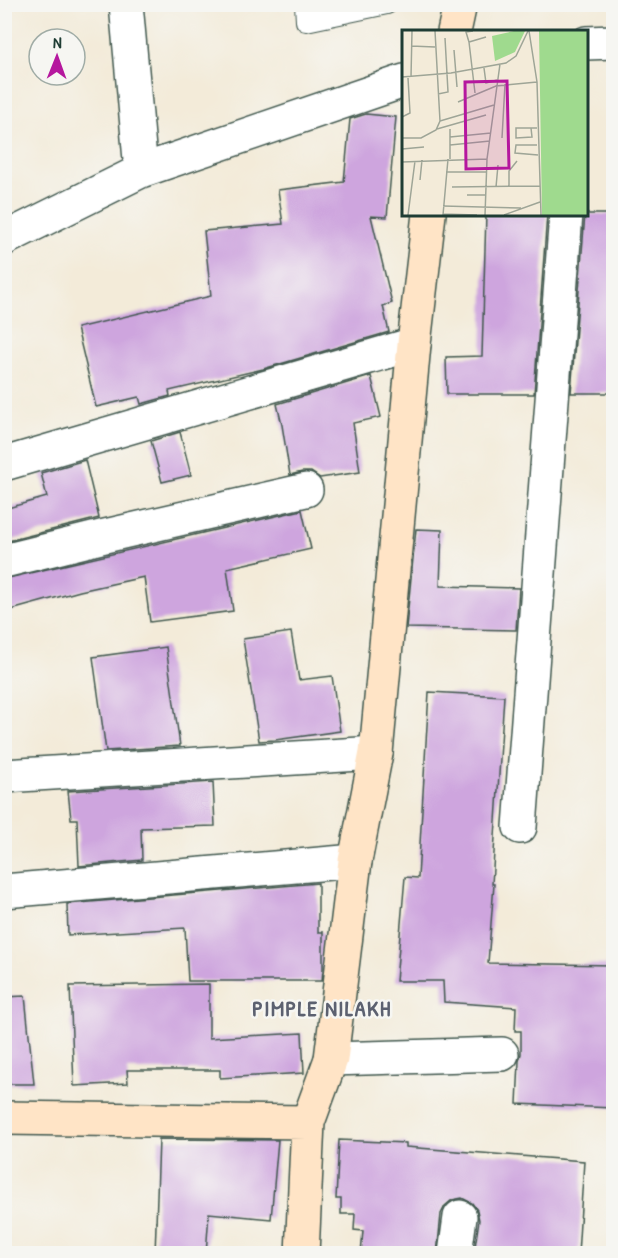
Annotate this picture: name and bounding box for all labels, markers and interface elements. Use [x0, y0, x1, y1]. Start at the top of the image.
north arrow [27, 27, 87, 87]
inset map [402, 30, 588, 216]
text: N [53, 31, 62, 53]
district label: PIMPLE NILAKH [252, 993, 392, 1023]

